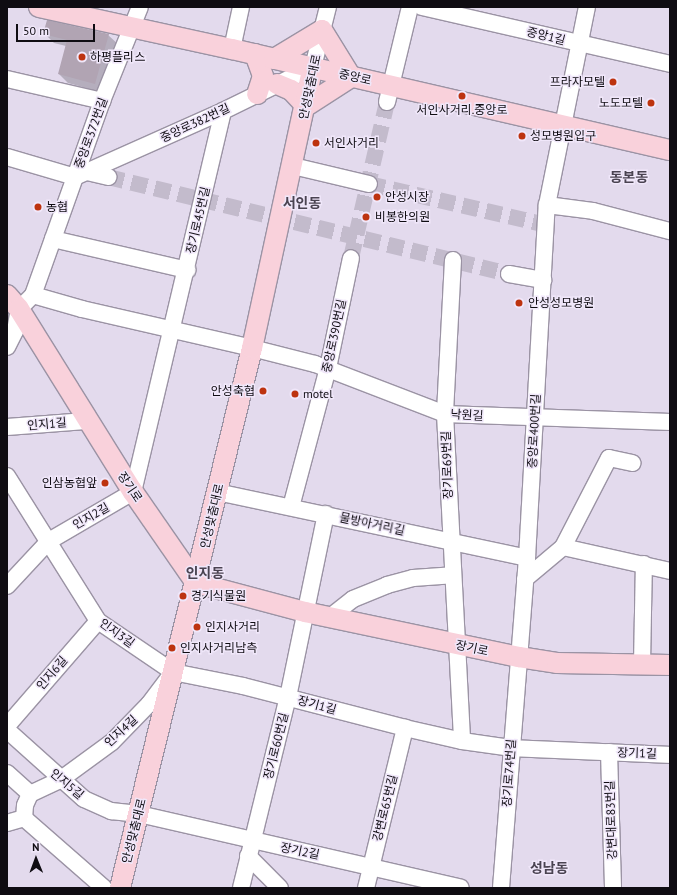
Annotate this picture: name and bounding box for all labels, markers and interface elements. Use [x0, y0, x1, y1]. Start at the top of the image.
scale bar [18, 16, 97, 42]
text: 50 m [23, 23, 49, 38]
street label: 중앙1길 [525, 24, 567, 48]
place label: 하평플리스 [90, 50, 145, 64]
marker: 하평플리스 [77, 52, 87, 62]
street label: 안성맞춤대로 [296, 53, 324, 121]
street label: 중앙로 [337, 66, 373, 88]
place label: 프라자모텔 [550, 75, 605, 89]
marker: 프라자모텔 [608, 77, 618, 87]
marker: 서인사거리.중앙로 [457, 91, 467, 101]
street label: 중앙로372번길 [71, 95, 111, 171]
place label: 노도모텔 [599, 96, 643, 110]
marker: 노도모텔 [646, 98, 656, 108]
street label: 중앙로382번길 [158, 101, 232, 145]
place label: 서인사거리.중앙로 [417, 103, 507, 117]
place label: 성모병원입구 [530, 129, 596, 143]
marker: 성모병원입구 [517, 131, 527, 141]
place label: 서인사거리 [324, 136, 379, 150]
marker: 서인사거리 [311, 138, 321, 148]
district label: 동본동 [610, 169, 648, 185]
street label: 장기로45번길 [183, 185, 213, 255]
place label: 안성시장 [385, 190, 429, 204]
marker: 안성시장 [372, 192, 382, 202]
district label: 서인동 [283, 195, 321, 211]
place label: 농협 [46, 200, 68, 214]
marker: 농협 [33, 202, 43, 212]
place label: 비봉한의원 [375, 210, 430, 224]
marker: 비봉한의원 [360, 211, 372, 223]
place label: 안성성모병원 [528, 296, 594, 310]
marker: 안성성모병원 [513, 297, 525, 309]
street label: 중앙로390번길 [319, 298, 349, 374]
place label: 안성축협 [211, 384, 255, 398]
marker: 안성축협 [258, 386, 268, 396]
place label: motel [303, 387, 333, 401]
marker: motel [290, 389, 300, 399]
street label: 중앙로400번길 [525, 393, 543, 469]
street label: 낙원길 [450, 407, 484, 423]
street label: 인지1길 [27, 415, 67, 433]
street label: 장기로69번길 [439, 431, 455, 499]
street label: 장기로 [115, 469, 145, 505]
place label: 인삼농협앞 [42, 476, 97, 490]
marker: 인삼농협앞 [100, 478, 110, 488]
street label: 안성맞춤대로 [198, 482, 226, 550]
street label: 인지2길 [70, 500, 112, 532]
street label: 물방아거리길 [338, 510, 406, 538]
district label: 인지동 [186, 565, 224, 581]
place label: 경기식물원 [191, 589, 246, 603]
marker: 경기식물원 [178, 591, 188, 601]
street label: 인지3길 [97, 616, 137, 650]
place label: 인지사거리 [205, 620, 260, 634]
marker: 인지사거리 [192, 622, 202, 632]
street label: 장기로 [454, 638, 490, 658]
place label: 인지사거리남측 [180, 641, 257, 655]
marker: 인지사거리남측 [167, 643, 177, 653]
street label: 인지6길 [34, 653, 70, 693]
street label: 장기1길 [296, 693, 338, 717]
street label: 장기로60번길 [261, 711, 291, 781]
street label: 인지4길 [102, 712, 140, 750]
street label: 장기로74번길 [499, 738, 519, 808]
street label: 장기1길 [617, 745, 657, 761]
street label: 인지5길 [47, 766, 87, 802]
street label: 강변로65번길 [370, 773, 400, 843]
street label: 강변대로83번길 [602, 780, 620, 860]
street label: 안성맞춤대로 [119, 797, 149, 865]
north arrow [16, 839, 56, 879]
text: N [32, 840, 40, 854]
street label: 장기2길 [279, 840, 321, 862]
district label: 성남동 [530, 860, 568, 876]

